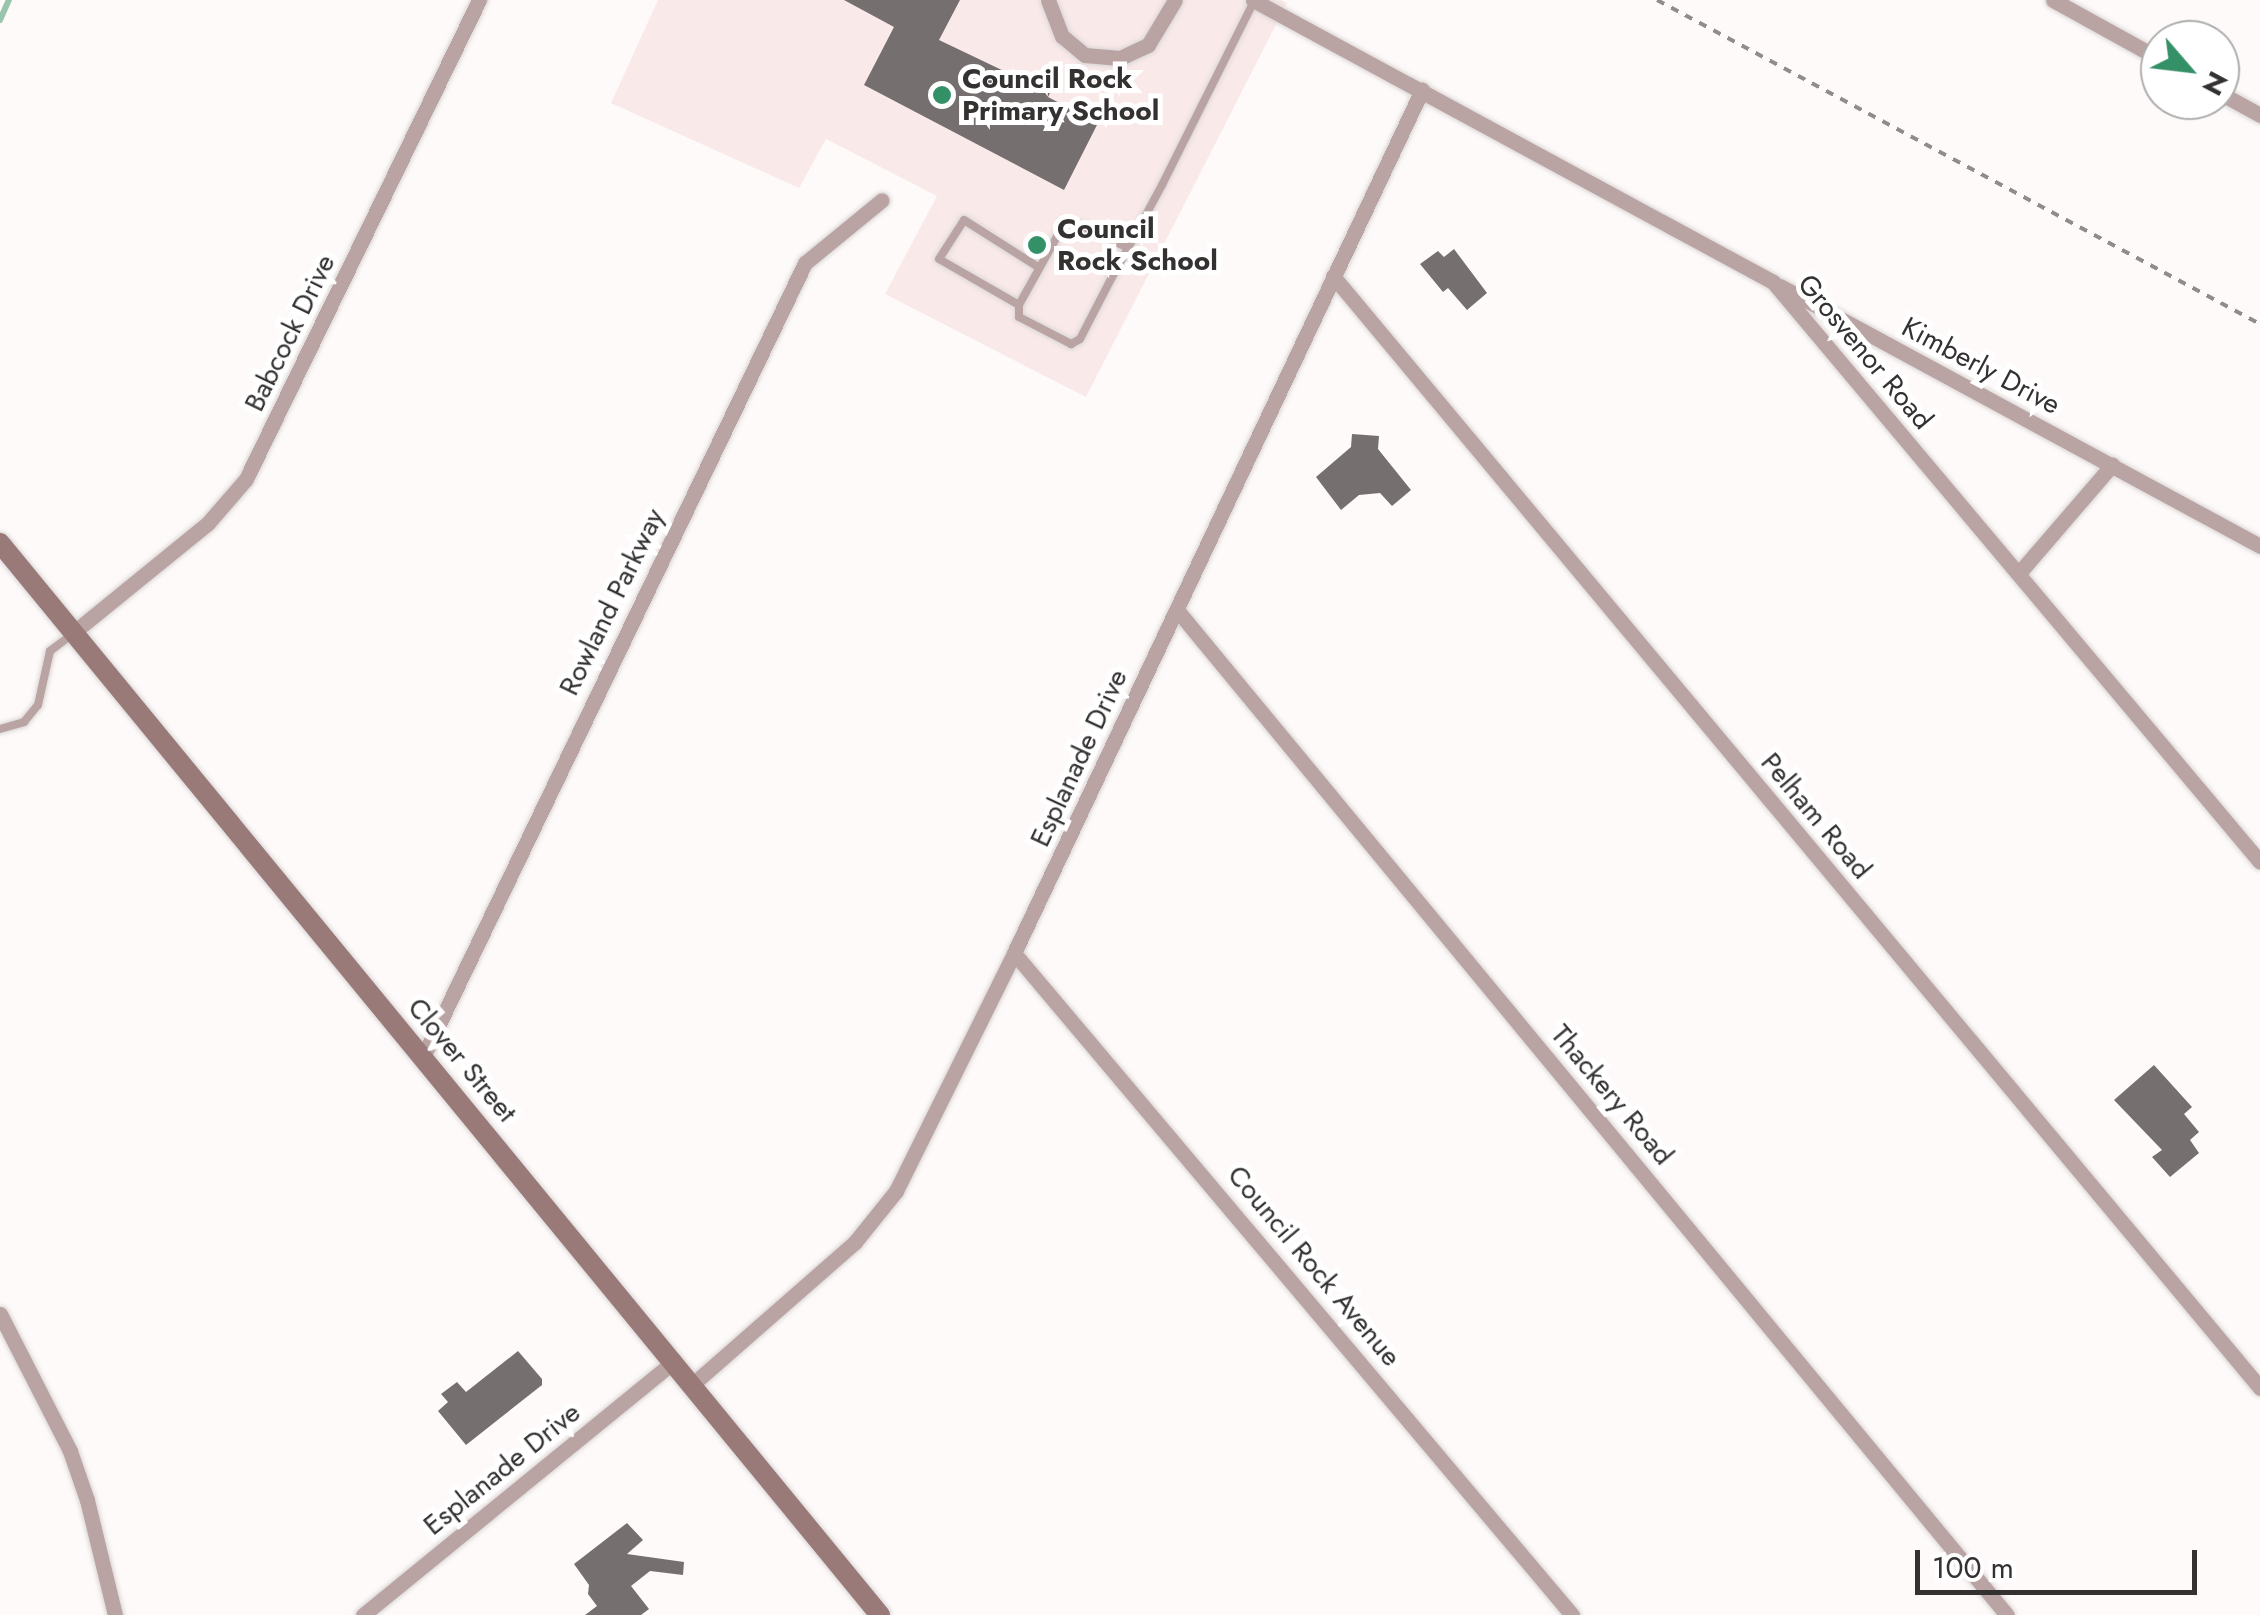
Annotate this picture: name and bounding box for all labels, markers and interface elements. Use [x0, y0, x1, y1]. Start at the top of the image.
north arrow [2140, 20, 2240, 120]
place label: Council Rock Primary School [962, 62, 1159, 128]
text: N [2192, 64, 2238, 103]
marker: Council Rock Primary School [931, 84, 953, 106]
place label: Council Rock School [1057, 212, 1218, 278]
marker: Council Rock School [1026, 234, 1048, 256]
street label: Babcock Drive [238, 249, 342, 417]
street label: Grosvenor Road [1790, 268, 1940, 436]
street label: Kimberly Drive [1896, 310, 2066, 422]
street label: Rowland Parkway [552, 503, 672, 701]
street label: Esplanade Drive [1023, 664, 1135, 852]
street label: Pelham Road [1754, 746, 1878, 886]
street label: Clover Street [400, 991, 524, 1129]
street label: Thackery Road [1544, 1018, 1680, 1172]
street label: Council Rock Avenue [1220, 1159, 1408, 1373]
street label: Esplanade Drive [417, 1396, 587, 1542]
scale bar [1920, 1530, 2202, 1592]
text: 100 m [1932, 1546, 2014, 1589]

